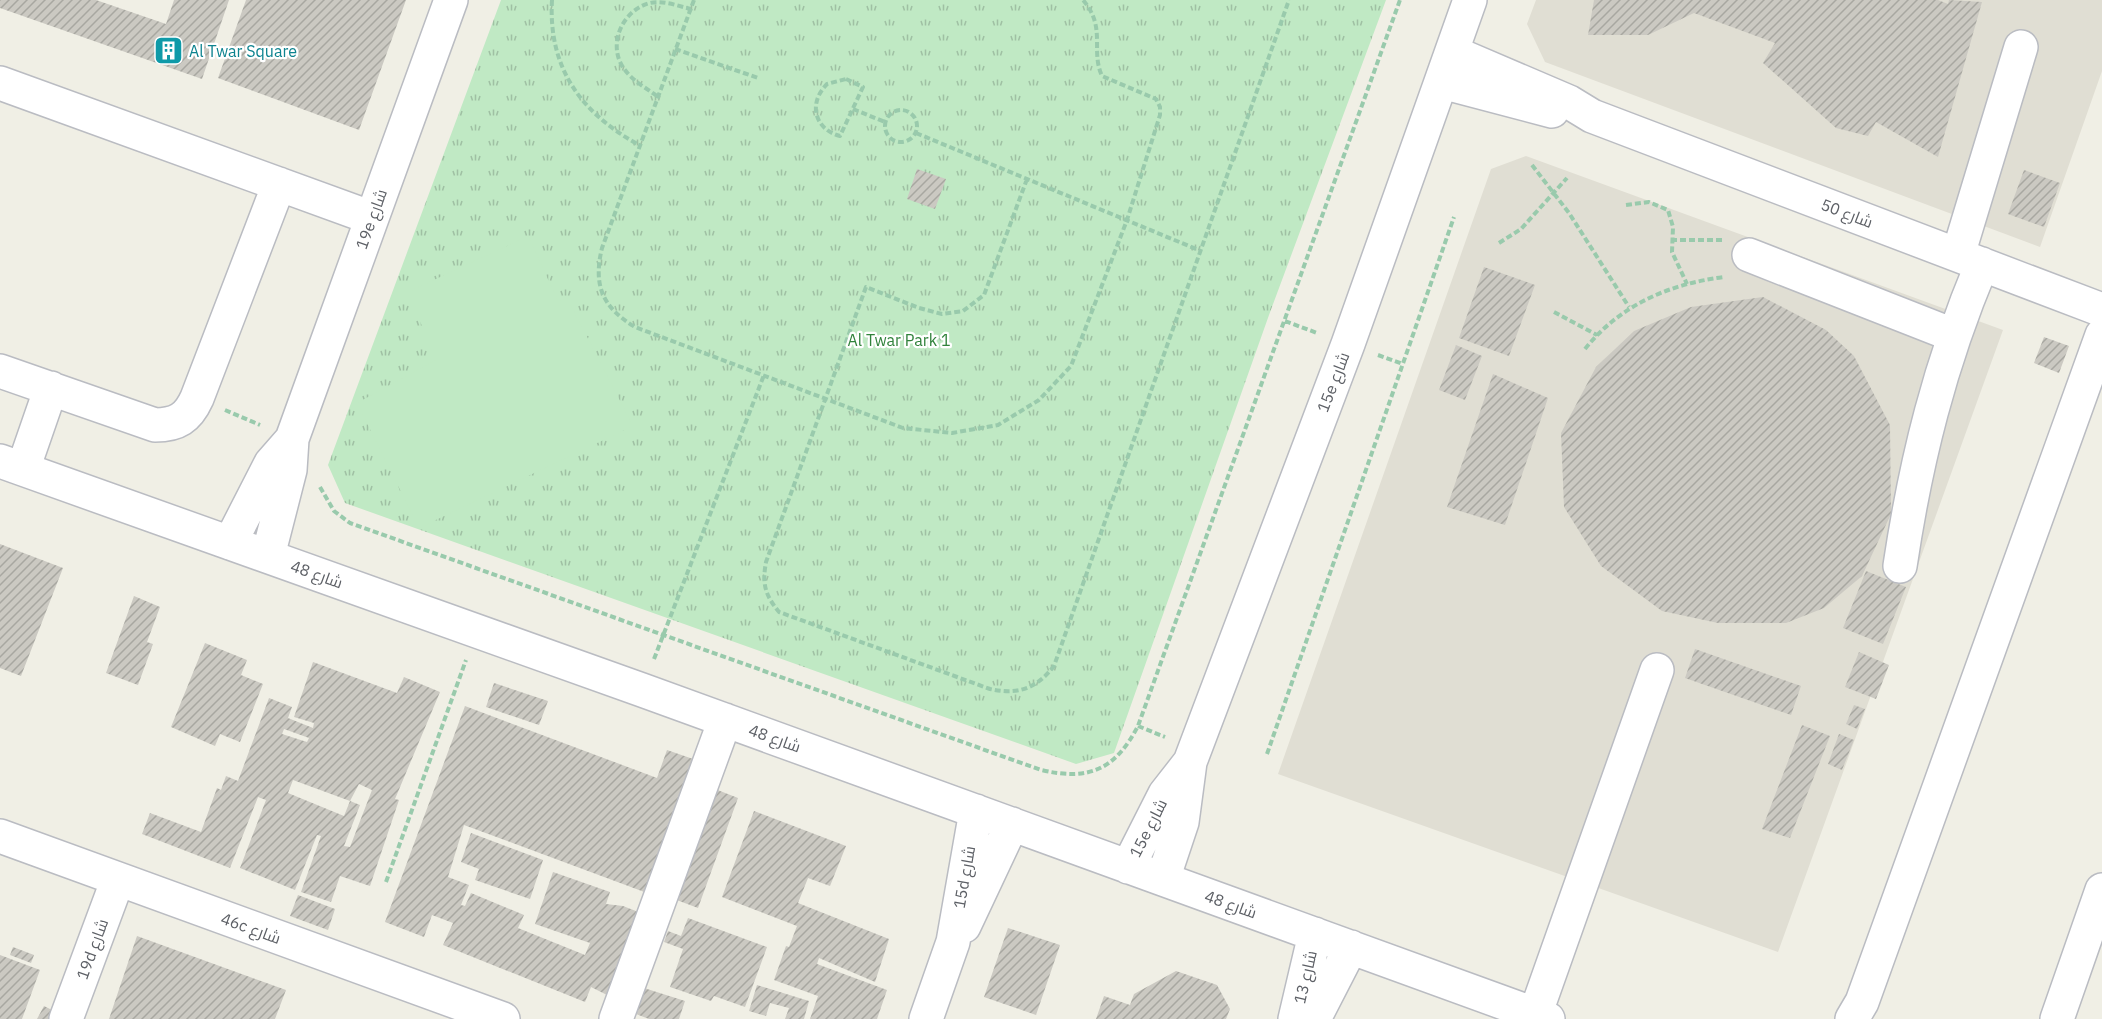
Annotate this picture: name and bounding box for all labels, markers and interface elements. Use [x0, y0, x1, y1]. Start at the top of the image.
building icon: Al Twar Square [152, 35, 184, 67]
place label: Al Twar Square [189, 41, 297, 61]
street label: 19e شارع [351, 186, 393, 253]
street label: شارع 50 [1818, 194, 1876, 234]
park label: Al Twar Park 1 [848, 330, 951, 350]
street label: 15e شارع [1312, 349, 1355, 416]
street label: شارع 48 [288, 555, 346, 595]
street label: شارع 48 [746, 719, 804, 759]
street label: 15e شارع [1125, 795, 1173, 861]
street label: 15d شارع [949, 844, 981, 910]
street label: شارع 48 [1202, 885, 1260, 925]
street label: 46c شارع [218, 908, 284, 950]
street label: 19d شارع [72, 916, 114, 983]
street label: شارع 13 [1289, 948, 1323, 1006]

